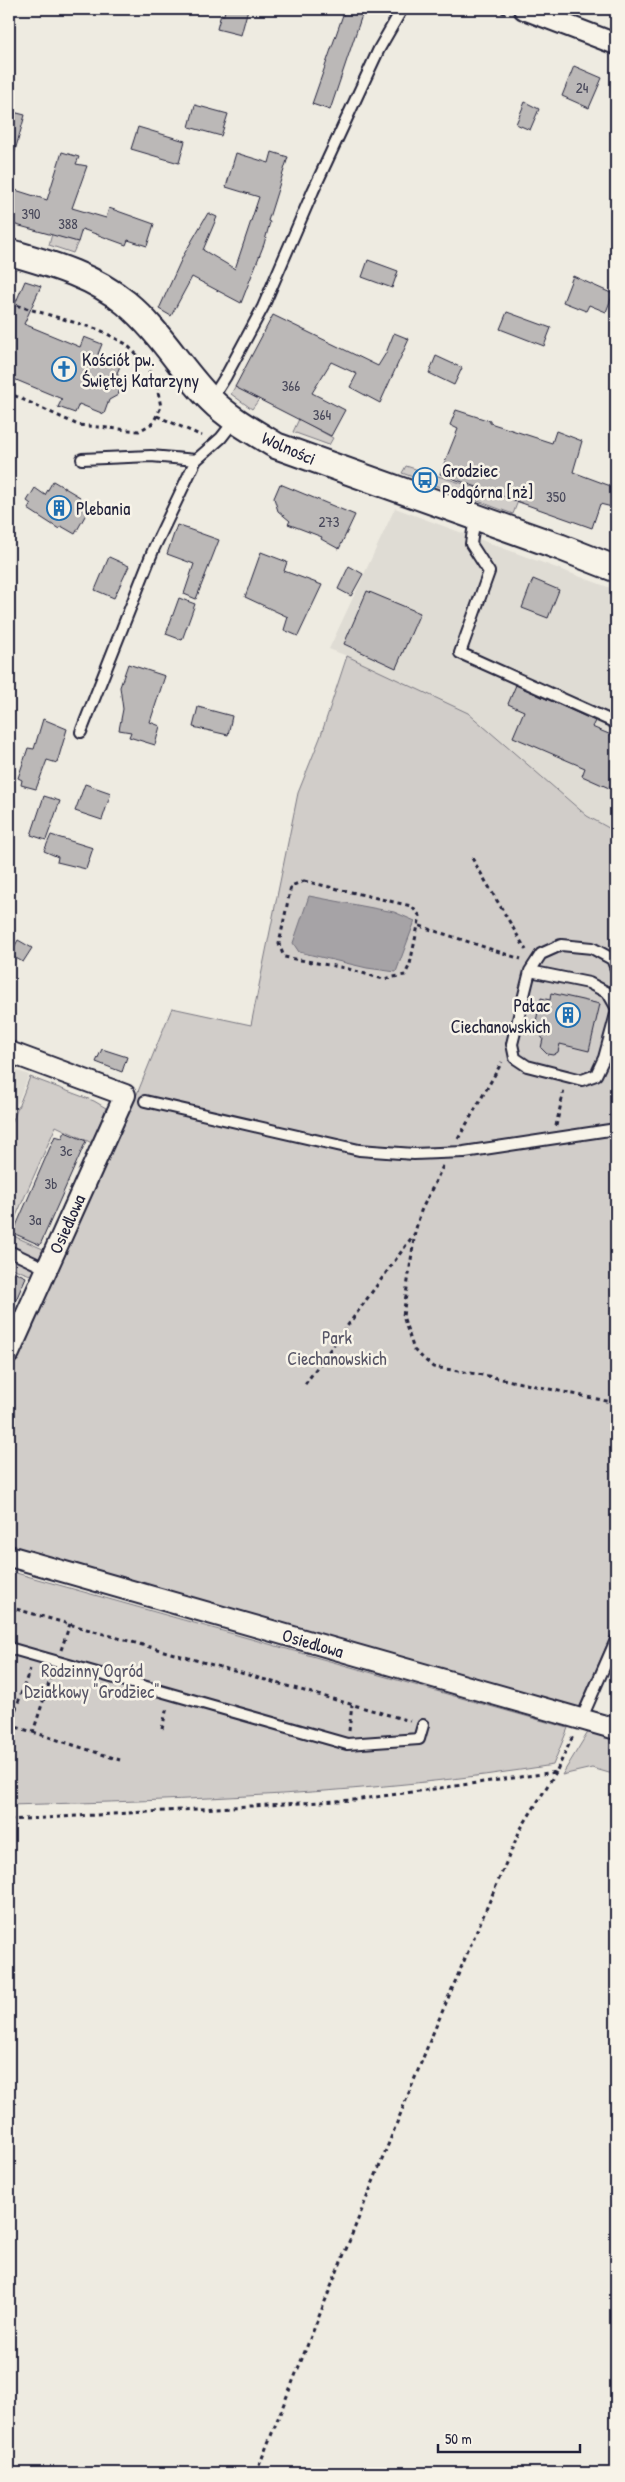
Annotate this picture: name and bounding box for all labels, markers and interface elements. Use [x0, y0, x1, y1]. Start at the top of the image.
house number: 24 [576, 77, 589, 98]
house number: 390 [22, 203, 41, 224]
house number: 388 [58, 213, 78, 234]
place label: Kościół pw. Świętej Katarzyny [82, 347, 200, 393]
church icon: Kościół pw. Świętej Katarzyny [51, 356, 77, 382]
house number: 366 [282, 375, 300, 396]
house number: 364 [313, 404, 332, 425]
street label: Wolności [258, 425, 320, 471]
place label: Grodziec Podgórna [nż] [442, 458, 533, 504]
bus stop icon: Grodziec Podgórna [nż] [412, 467, 438, 493]
house number: 350 [546, 486, 566, 507]
building icon: Plebania [46, 495, 72, 521]
place label: Plebania [76, 496, 130, 521]
house number: 273 [318, 511, 340, 532]
place label: Pałac Ciechanowskich [451, 993, 550, 1039]
building icon: Pałac Ciechanowskich [555, 1002, 581, 1028]
house number: 3c [60, 1140, 72, 1161]
house number: 3b [45, 1173, 57, 1194]
street label: Osiedlowa [43, 1190, 91, 1258]
house number: 3a [29, 1209, 41, 1230]
park label: Park Ciechanowskich [287, 1325, 387, 1371]
street label: Osiedlowa [279, 1622, 347, 1664]
park label: Rodzinny Ogród Działkowy "Grodziec" [24, 1658, 160, 1704]
scale bar [438, 2422, 580, 2454]
text: 50 m [445, 2428, 472, 2449]

